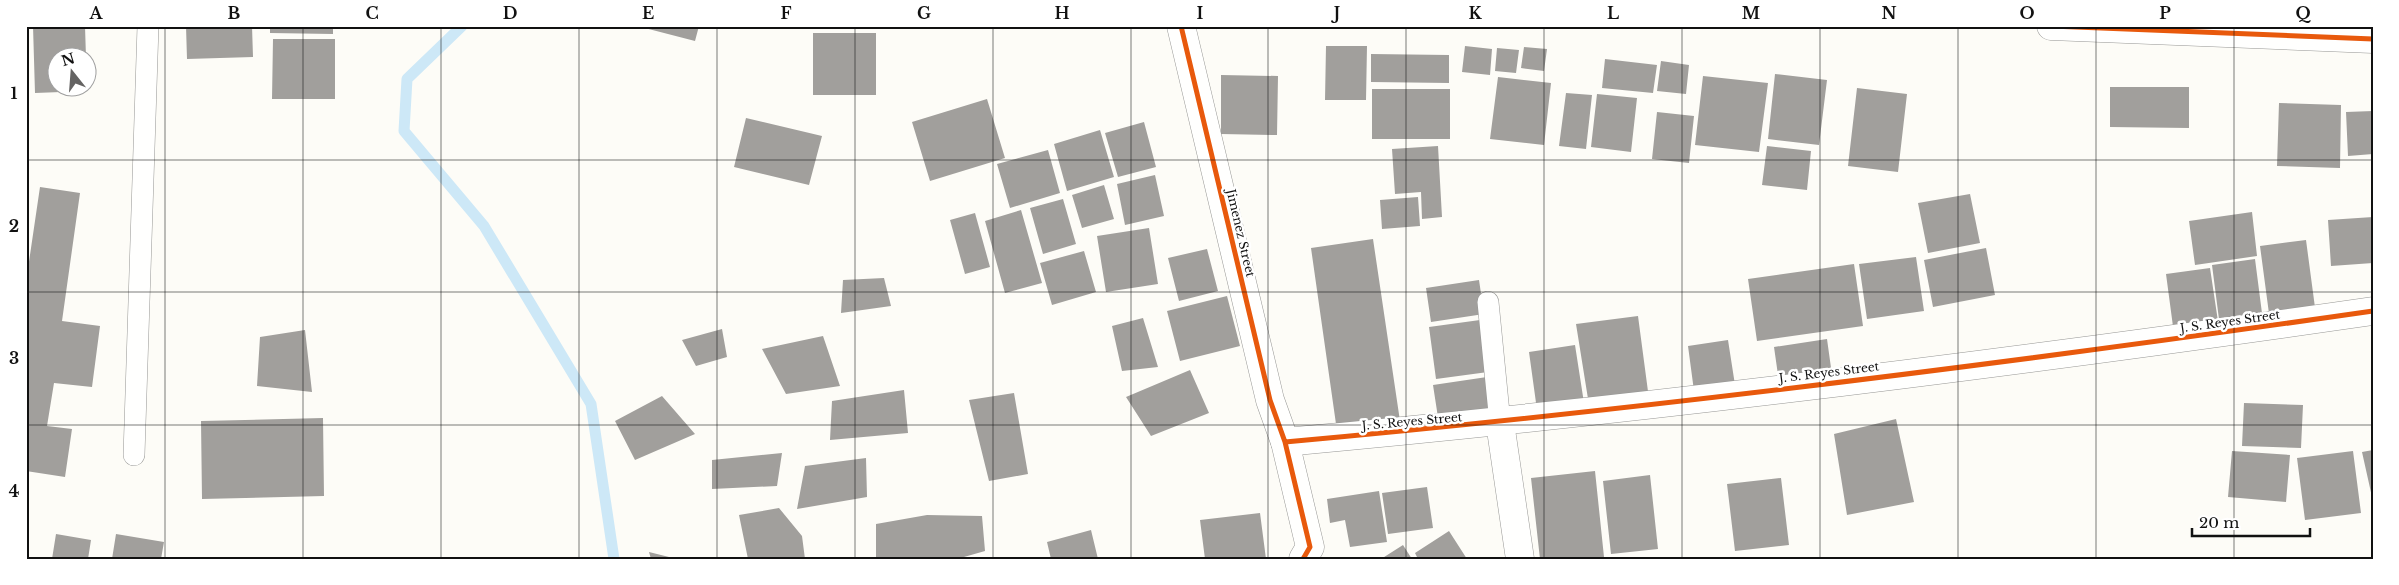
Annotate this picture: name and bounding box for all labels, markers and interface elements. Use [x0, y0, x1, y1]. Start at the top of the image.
text: A [89, 3, 104, 23]
text: B [228, 3, 241, 23]
text: C [365, 3, 379, 23]
text: D [503, 3, 517, 23]
text: E [642, 3, 654, 23]
text: F [780, 3, 792, 23]
text: G [917, 3, 931, 23]
text: H [1054, 3, 1070, 23]
text: I [1197, 3, 1204, 23]
text: J [1331, 3, 1340, 23]
text: K [1468, 3, 1482, 23]
text: L [1607, 3, 1619, 23]
text: M [1742, 3, 1760, 23]
text: N [1881, 3, 1897, 23]
text: O [2019, 3, 2035, 23]
text: P [2159, 3, 2171, 23]
text: Q [2295, 3, 2311, 23]
north arrow [48, 48, 98, 98]
text: N [59, 49, 77, 70]
text: 1 [11, 83, 18, 103]
street label: Jimenez Street [1223, 186, 1259, 279]
text: 2 [9, 216, 19, 236]
street label: J. S. Reyes Street [2177, 306, 2281, 336]
text: 3 [9, 348, 19, 368]
street label: J. S. Reyes Street [1776, 358, 1880, 386]
street label: J. S. Reyes Street [1359, 409, 1463, 433]
text: 4 [9, 481, 19, 501]
scale bar [2192, 505, 2309, 537]
text: 20 m [2199, 513, 2239, 532]

